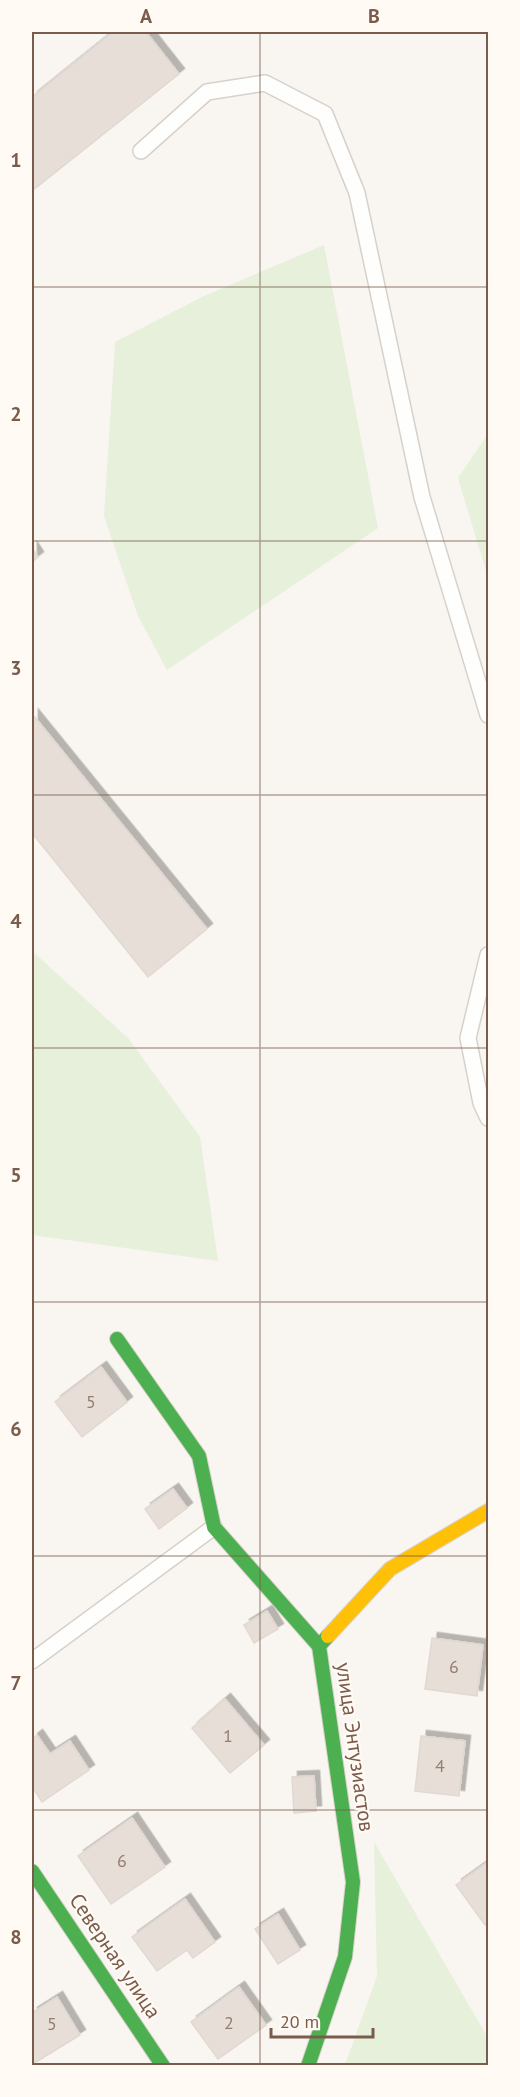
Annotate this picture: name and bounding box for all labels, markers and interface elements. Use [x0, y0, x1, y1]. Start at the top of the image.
text: A [140, 3, 153, 29]
text: B [368, 3, 380, 29]
text: 1 [10, 147, 22, 173]
text: 2 [10, 401, 22, 427]
text: 3 [10, 655, 22, 681]
text: 4 [10, 908, 22, 934]
text: 5 [10, 1162, 22, 1188]
house number: 5 [86, 1390, 96, 1413]
text: 6 [10, 1416, 22, 1442]
house number: 6 [449, 1655, 459, 1678]
street label: улица Энтузиастов [330, 1661, 381, 1833]
text: 7 [10, 1670, 22, 1696]
house number: 1 [223, 1724, 233, 1747]
house number: 4 [435, 1754, 445, 1777]
house number: 6 [117, 1849, 127, 1872]
street label: Северная улица [64, 1888, 167, 2023]
text: 8 [10, 1924, 22, 1950]
scale bar [271, 2001, 373, 2039]
text: 20 m [280, 2010, 319, 2033]
house number: 2 [224, 2011, 234, 2034]
house number: 5 [47, 2012, 57, 2035]

